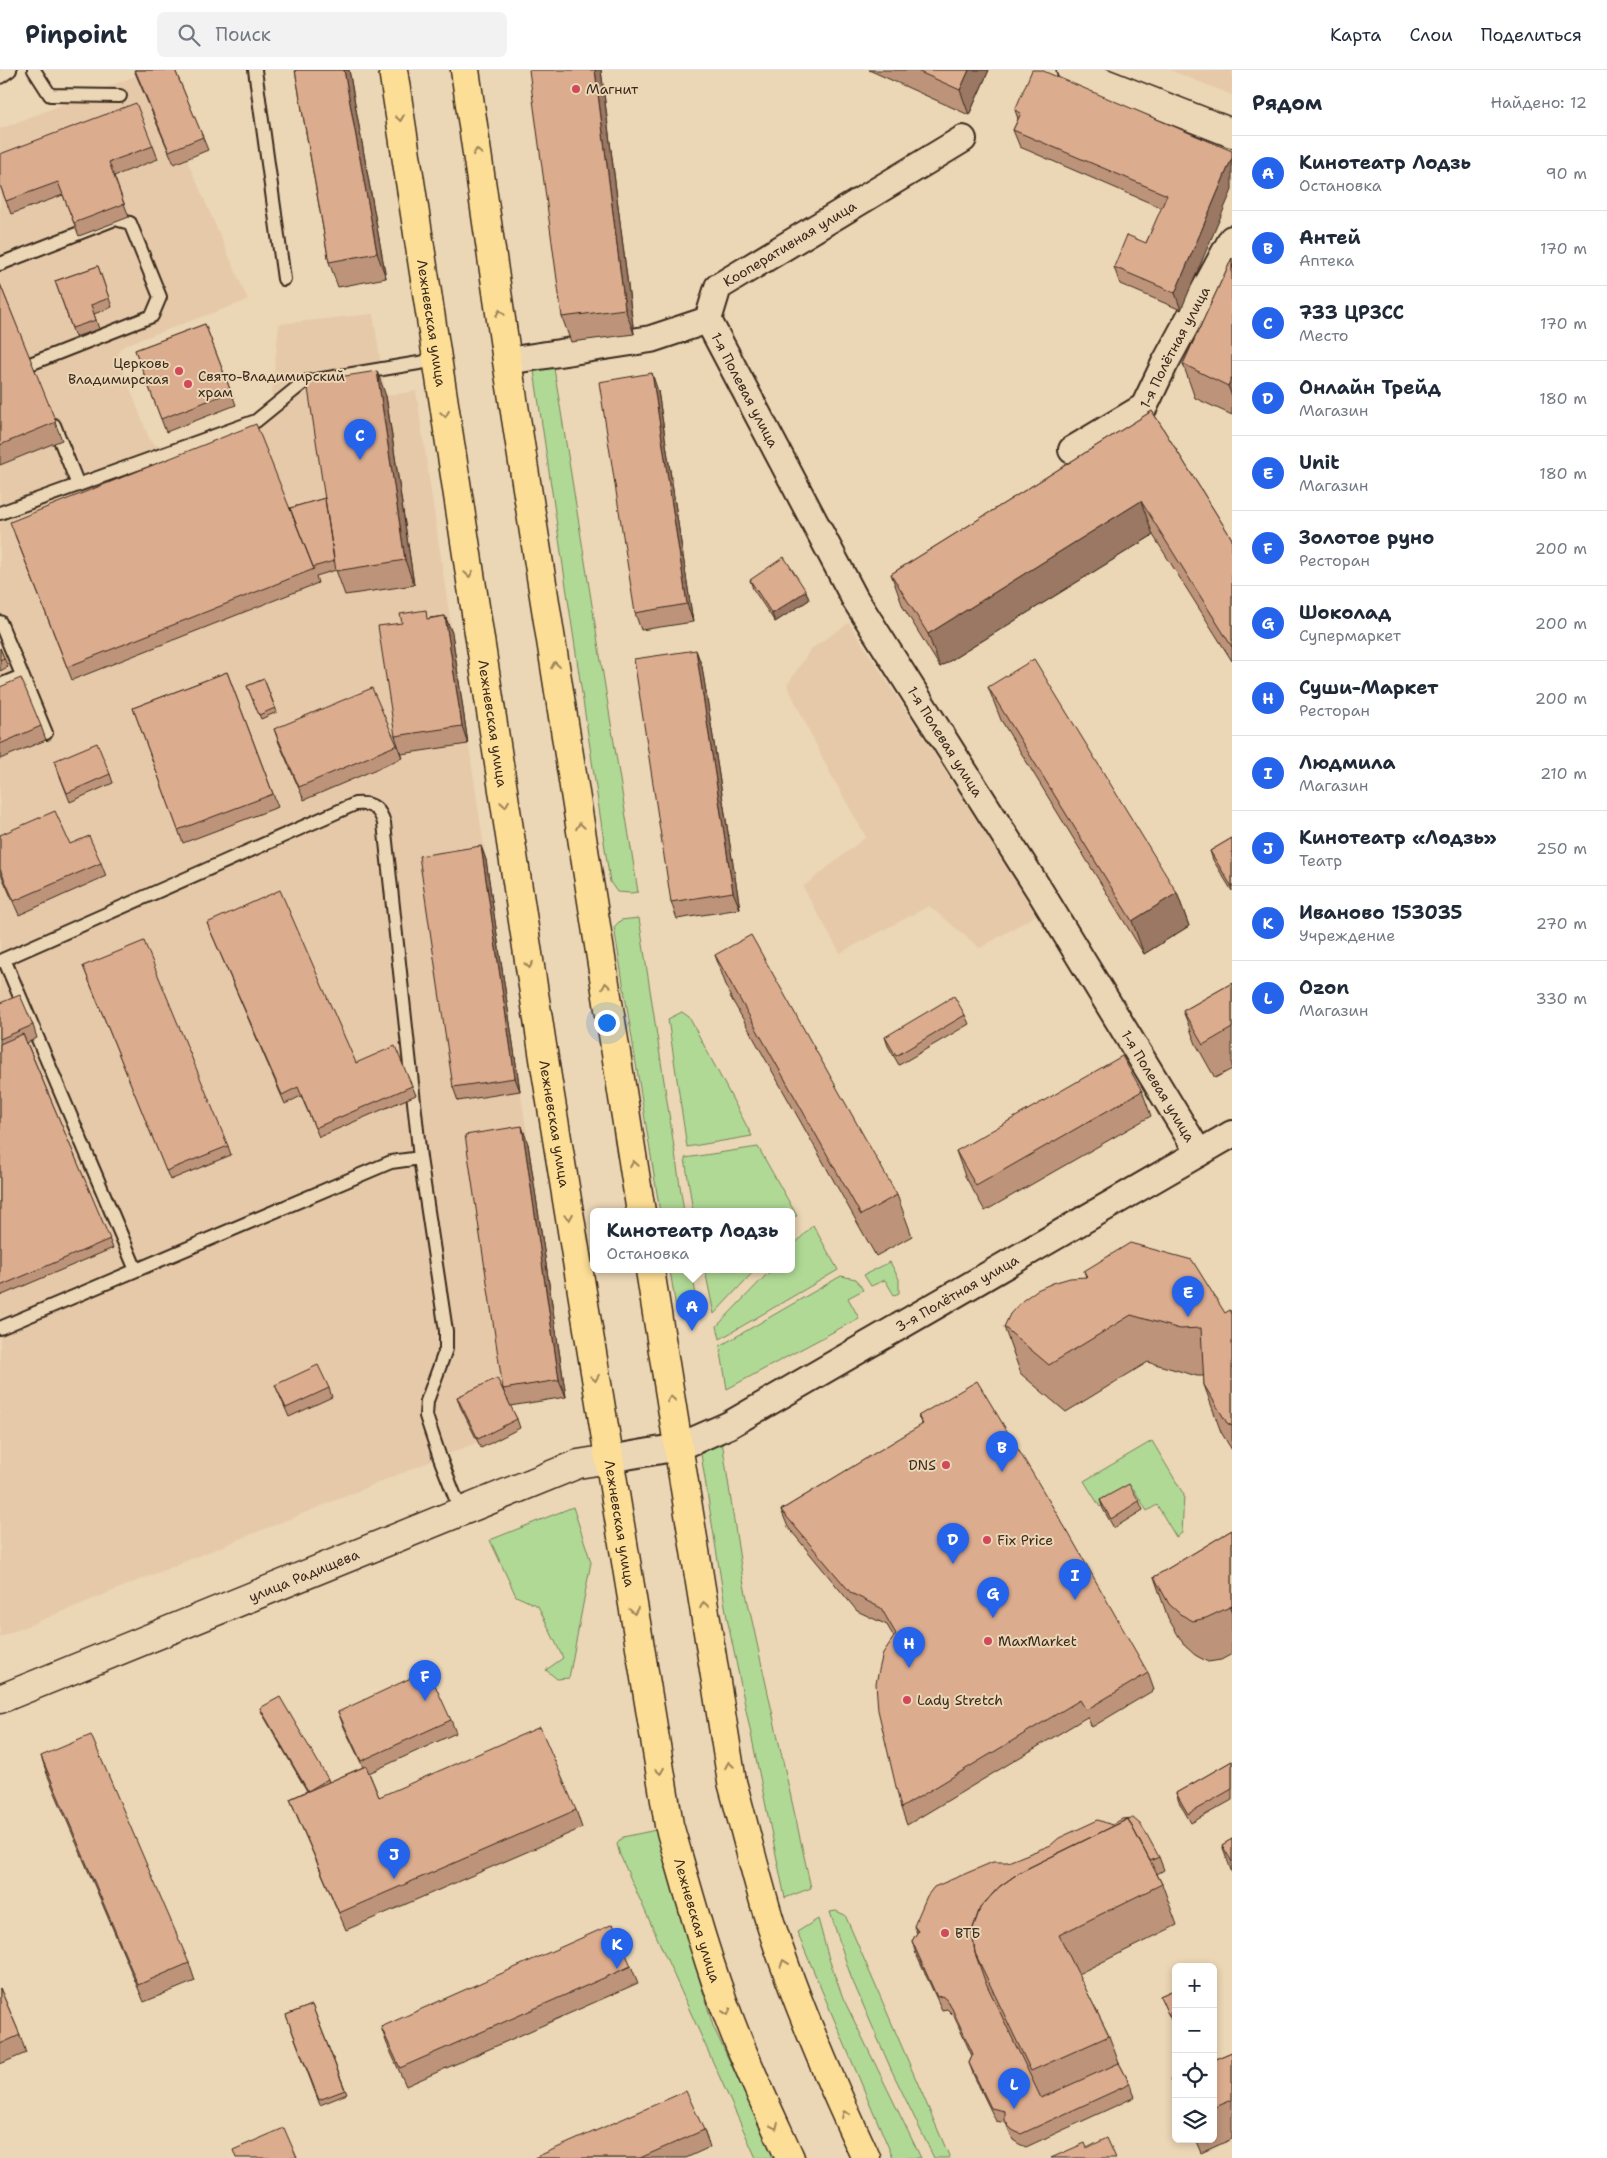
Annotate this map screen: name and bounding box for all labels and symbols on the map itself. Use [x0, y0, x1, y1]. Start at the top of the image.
place label: Магнит [586, 80, 639, 98]
marker: Магнит [570, 83, 582, 95]
one-way arrow [394, 115, 405, 123]
one-way arrow [472, 148, 482, 156]
street label: Кооперативная улица [720, 196, 860, 291]
street label: Лежневская улица [413, 258, 450, 388]
street label: 1-я Полётная улица [1136, 283, 1214, 411]
one-way arrow [495, 308, 506, 316]
street label: 1-я Полевая улица [707, 329, 783, 451]
place label: Церковь Владимирская [68, 354, 169, 388]
marker: Церковь Владимирская [173, 365, 185, 377]
place label: Свято-Владимирский храм [198, 367, 345, 401]
marker: Свято-Владимирский храм [182, 378, 194, 390]
one-way arrow [439, 409, 449, 418]
pin: C [344, 419, 376, 460]
one-way arrow [464, 570, 474, 579]
street label: Лежневская улица [474, 658, 511, 789]
one-way arrow [550, 661, 561, 669]
street label: 1-я Полевая улица [903, 683, 987, 801]
one-way arrow [499, 800, 509, 808]
one-way arrow [576, 821, 586, 830]
one-way arrow [524, 960, 534, 969]
one-way arrow [601, 982, 611, 991]
your location [594, 1010, 620, 1036]
street label: 1-я Полевая улица [1117, 1027, 1199, 1145]
street label: Лежневская улица [535, 1059, 574, 1189]
one-way arrow [629, 1160, 639, 1168]
one-way arrow [564, 1213, 574, 1222]
street label: 3-я Полётная улица [892, 1250, 1022, 1336]
pin: E [1172, 1276, 1204, 1317]
pin: A [676, 1290, 708, 1331]
one-way arrow [590, 1373, 600, 1382]
one-way arrow [666, 1395, 676, 1404]
pin: B [986, 1431, 1018, 1472]
place label: DNS [908, 1456, 936, 1474]
street label: Лежневская улица [601, 1458, 639, 1589]
marker: DNS [940, 1459, 952, 1471]
pin: D [937, 1523, 969, 1564]
place label: Fix Price [997, 1531, 1053, 1549]
marker: Fix Price [981, 1534, 993, 1546]
street label: улица Радищева [246, 1545, 362, 1606]
pin: I [1059, 1559, 1091, 1600]
pin: G [977, 1577, 1009, 1618]
one-way arrow [699, 1600, 709, 1609]
one-way arrow [628, 1607, 639, 1615]
pin: H [893, 1627, 925, 1668]
place label: MaxMarket [998, 1632, 1077, 1650]
marker: MaxMarket [982, 1635, 994, 1647]
pin: F [409, 1660, 441, 1701]
place label: Lady Stretch [917, 1691, 1003, 1709]
marker: Lady Stretch [901, 1694, 913, 1706]
one-way arrow [724, 1761, 734, 1769]
one-way arrow [655, 1767, 665, 1776]
pin: J [378, 1838, 410, 1879]
street label: Лежневская улица [670, 1856, 725, 1985]
place label: ВТБ [955, 1924, 980, 1942]
marker: ВТБ [939, 1927, 951, 1939]
pin: K [601, 1928, 633, 1969]
one-way arrow [780, 1960, 790, 1968]
one-way arrow [721, 2007, 731, 2015]
pin: L [998, 2068, 1030, 2109]
one-way arrow [841, 2110, 852, 2119]
one-way arrow [769, 2121, 780, 2130]

